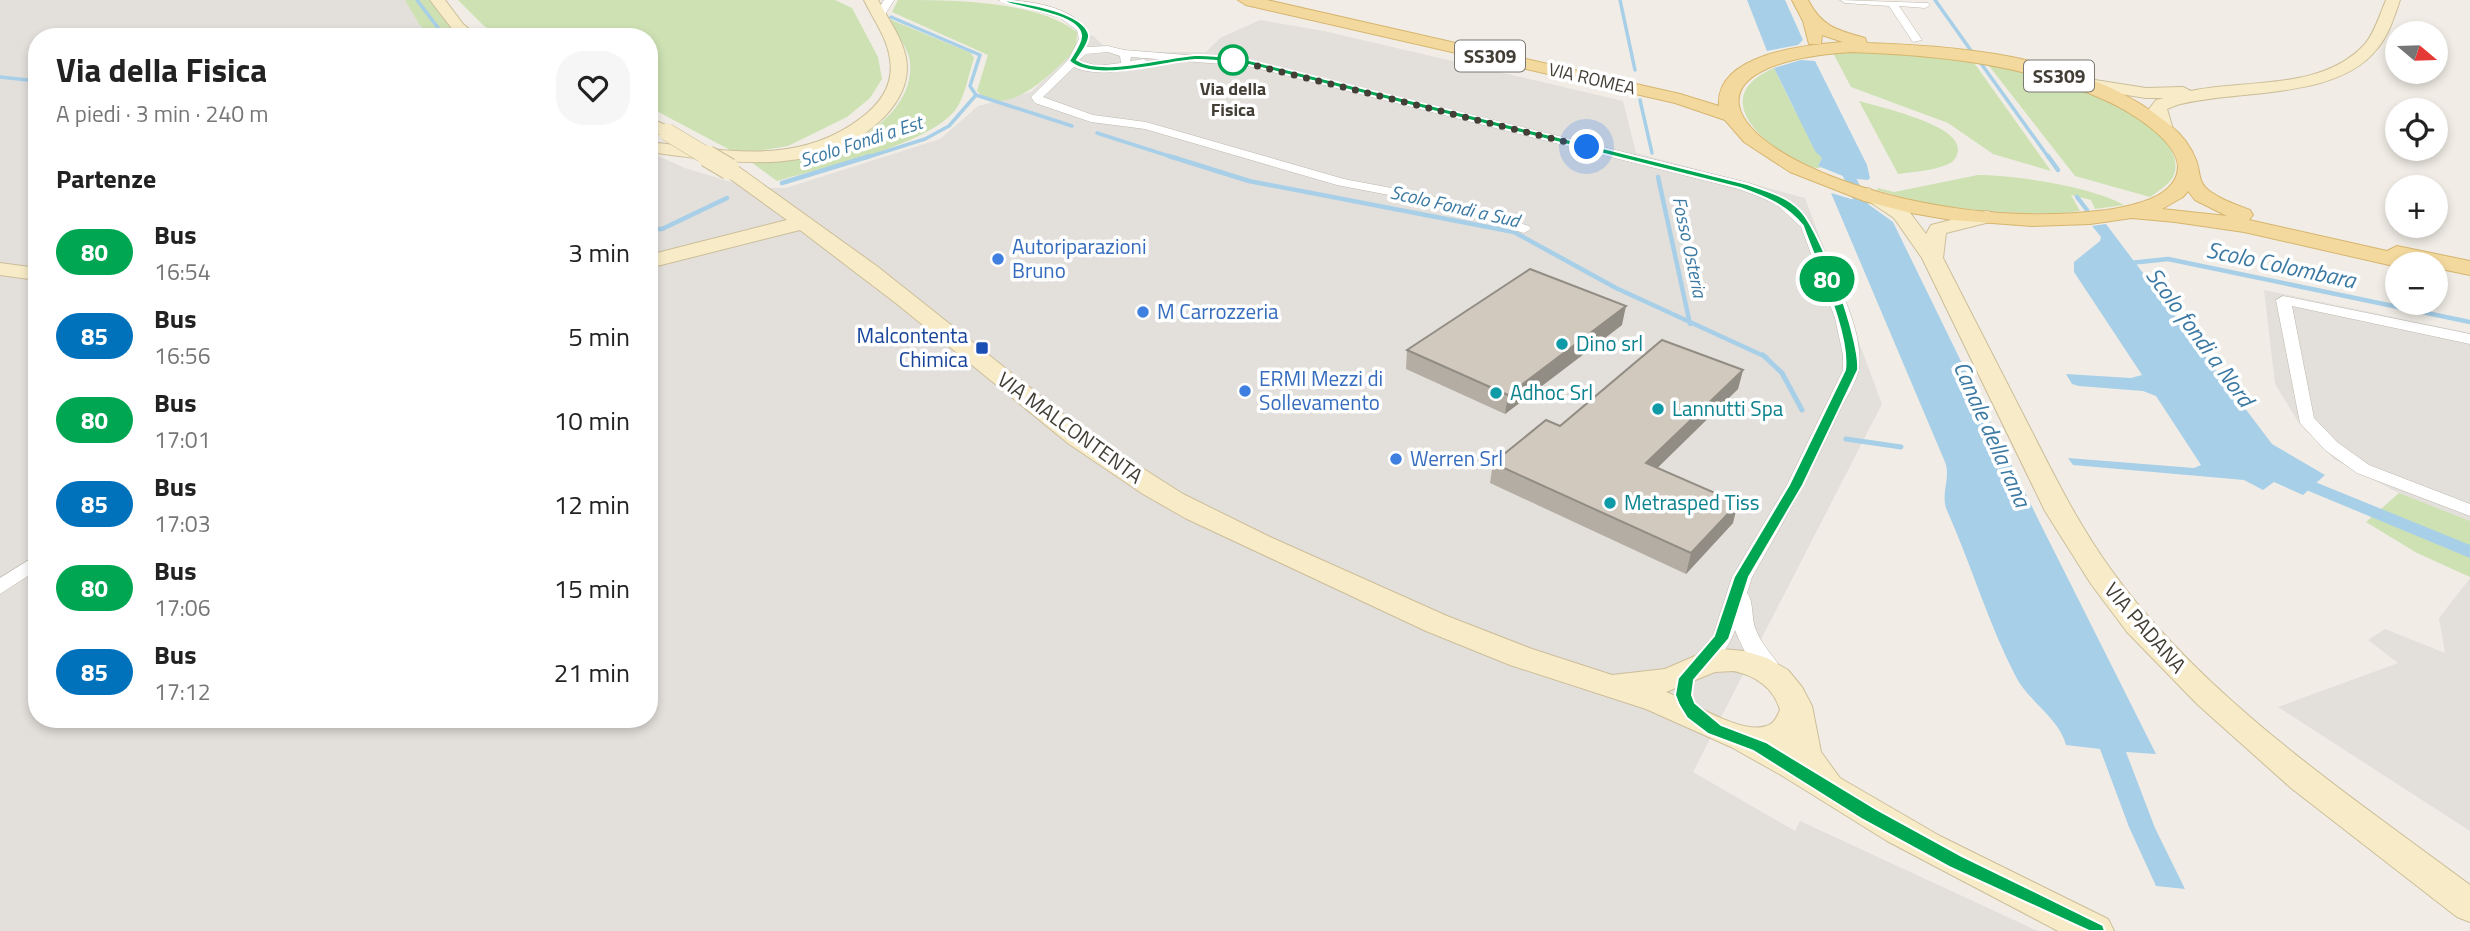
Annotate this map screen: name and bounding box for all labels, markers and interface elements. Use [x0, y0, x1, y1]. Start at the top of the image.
north arrow [2385, 21, 2448, 84]
map controls [2385, 21, 2448, 315]
road number: SS309 [1455, 40, 1525, 72]
text: Via della Fisica [56, 45, 267, 95]
marker: Via della Fisica [1218, 45, 1248, 75]
button: heart [556, 51, 630, 125]
street label: VIA ROMEA [1546, 55, 1638, 102]
road number: SS309 [2024, 60, 2094, 92]
place label: Via della Fisica [1200, 75, 1266, 123]
text: A piedi · 3 min · 240 m [56, 96, 268, 131]
button: locate [2385, 98, 2448, 161]
water label: Scolo Fondi a Est [796, 107, 928, 174]
your location [1569, 129, 1604, 164]
text: Partenze [56, 159, 156, 198]
button: + [2385, 175, 2448, 238]
water label: Scolo Fondi a Sud [1388, 177, 1525, 235]
water label: Fosso Osteria [1666, 194, 1716, 302]
text: Bus [154, 215, 196, 254]
place label: Autoriparazioni Bruno [1012, 230, 1146, 286]
water label: Scolo Colombara [2203, 232, 2360, 298]
text: 3 min [568, 233, 630, 272]
text: 80 [81, 234, 108, 270]
marker: Autoriparazioni Bruno [990, 251, 1006, 267]
button: − [2385, 252, 2448, 315]
text: 16:54 [154, 254, 211, 289]
line badge: 80 [1796, 256, 1858, 302]
water label: Scolo fondi a Nord [2138, 260, 2265, 416]
text: 80 [1814, 261, 1840, 297]
place label: M Carrozzeria [1157, 295, 1279, 327]
text: Bus [154, 299, 196, 338]
marker: M Carrozzeria [1135, 304, 1151, 320]
text: 5 min [568, 317, 630, 356]
text: 85 [81, 318, 108, 354]
place label: Malcontenta Chimica [857, 319, 968, 375]
place label: Dino srl [1576, 327, 1643, 359]
marker: Dino srl [1554, 336, 1570, 352]
text: 16:56 [154, 338, 211, 373]
marker: Malcontenta Chimica [974, 340, 990, 356]
water label: Canale della rana [1945, 355, 2041, 514]
place label: ERMI Mezzi di Sollevamento [1259, 362, 1383, 418]
street label: VIA MALCONTENTA [991, 363, 1150, 491]
place label: Adhoc Srl [1510, 376, 1593, 408]
text: Bus [154, 383, 196, 422]
marker: ERMI Mezzi di Sollevamento [1237, 383, 1253, 399]
marker: Adhoc Srl [1488, 385, 1504, 401]
place label: Lannutti Spa [1672, 392, 1784, 424]
text: 10 min [554, 401, 630, 440]
marker: Lannutti Spa [1650, 401, 1666, 417]
text: 80 [81, 402, 108, 438]
text: 17:01 [154, 422, 211, 457]
place label: Werren Srl [1410, 442, 1503, 474]
marker: Werren Srl [1388, 451, 1404, 467]
text: Bus [154, 467, 196, 506]
text: 12 min [554, 485, 630, 524]
text: 85 [81, 486, 108, 522]
place label: Metrasped Tiss [1624, 486, 1760, 518]
marker: Metrasped Tiss [1602, 495, 1618, 511]
text: 17:03 [154, 506, 211, 541]
text: Bus [154, 551, 196, 590]
text: 15 min [554, 569, 630, 608]
text: 80 [81, 570, 108, 606]
street label: VIA PADANA [2097, 575, 2195, 680]
text: 17:06 [154, 590, 211, 625]
text: Bus [154, 635, 196, 674]
text: 21 min [554, 653, 630, 692]
text: 85 [81, 654, 108, 690]
text: 17:12 [154, 674, 211, 709]

